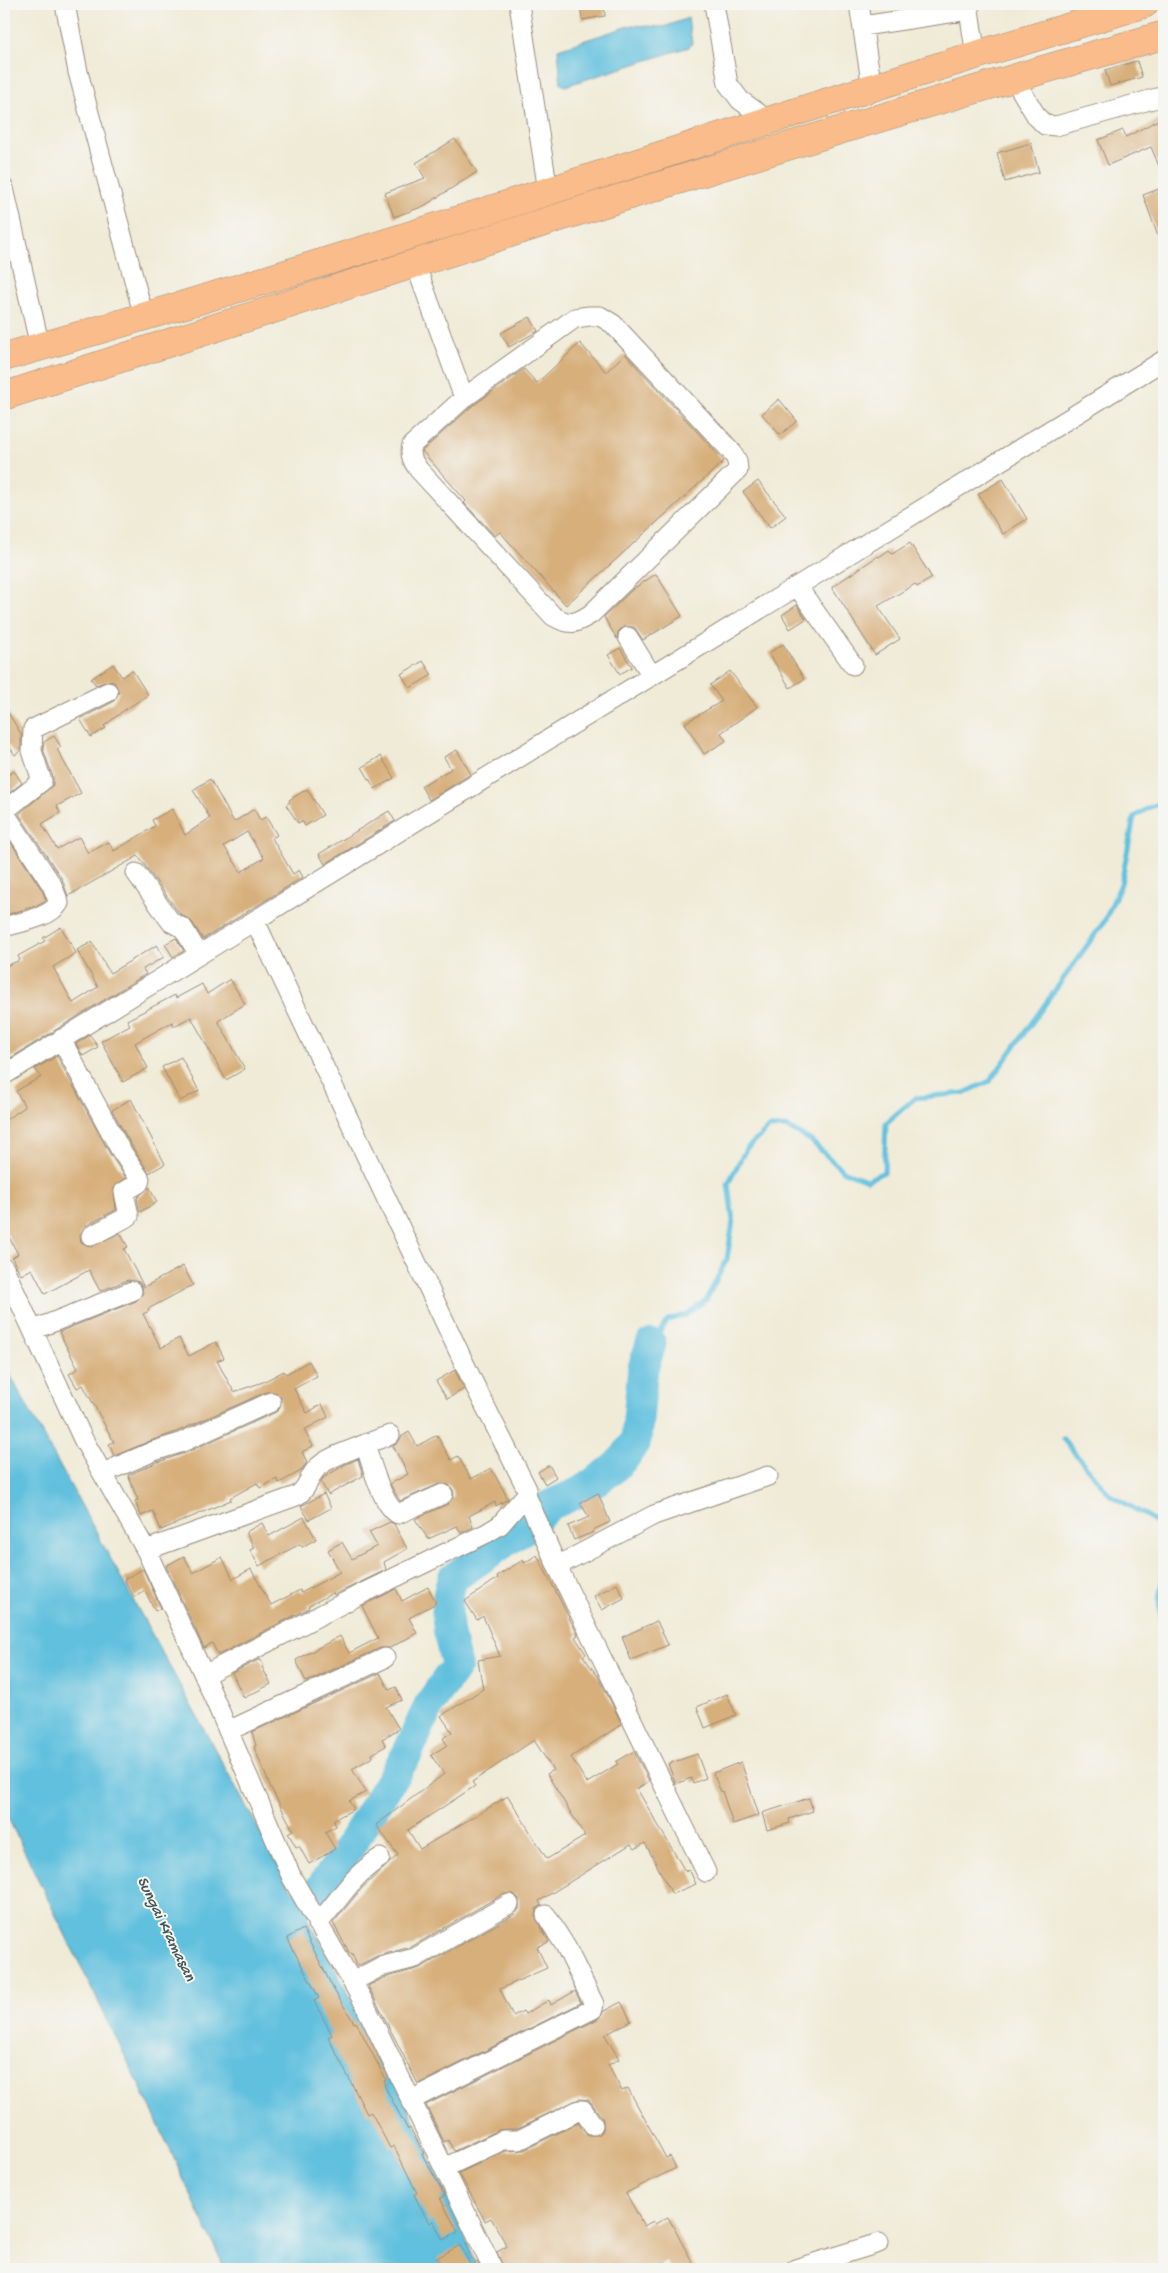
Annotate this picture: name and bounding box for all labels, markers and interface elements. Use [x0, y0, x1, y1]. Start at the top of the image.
water label: Sungai Kramasan [131, 1874, 198, 1985]

